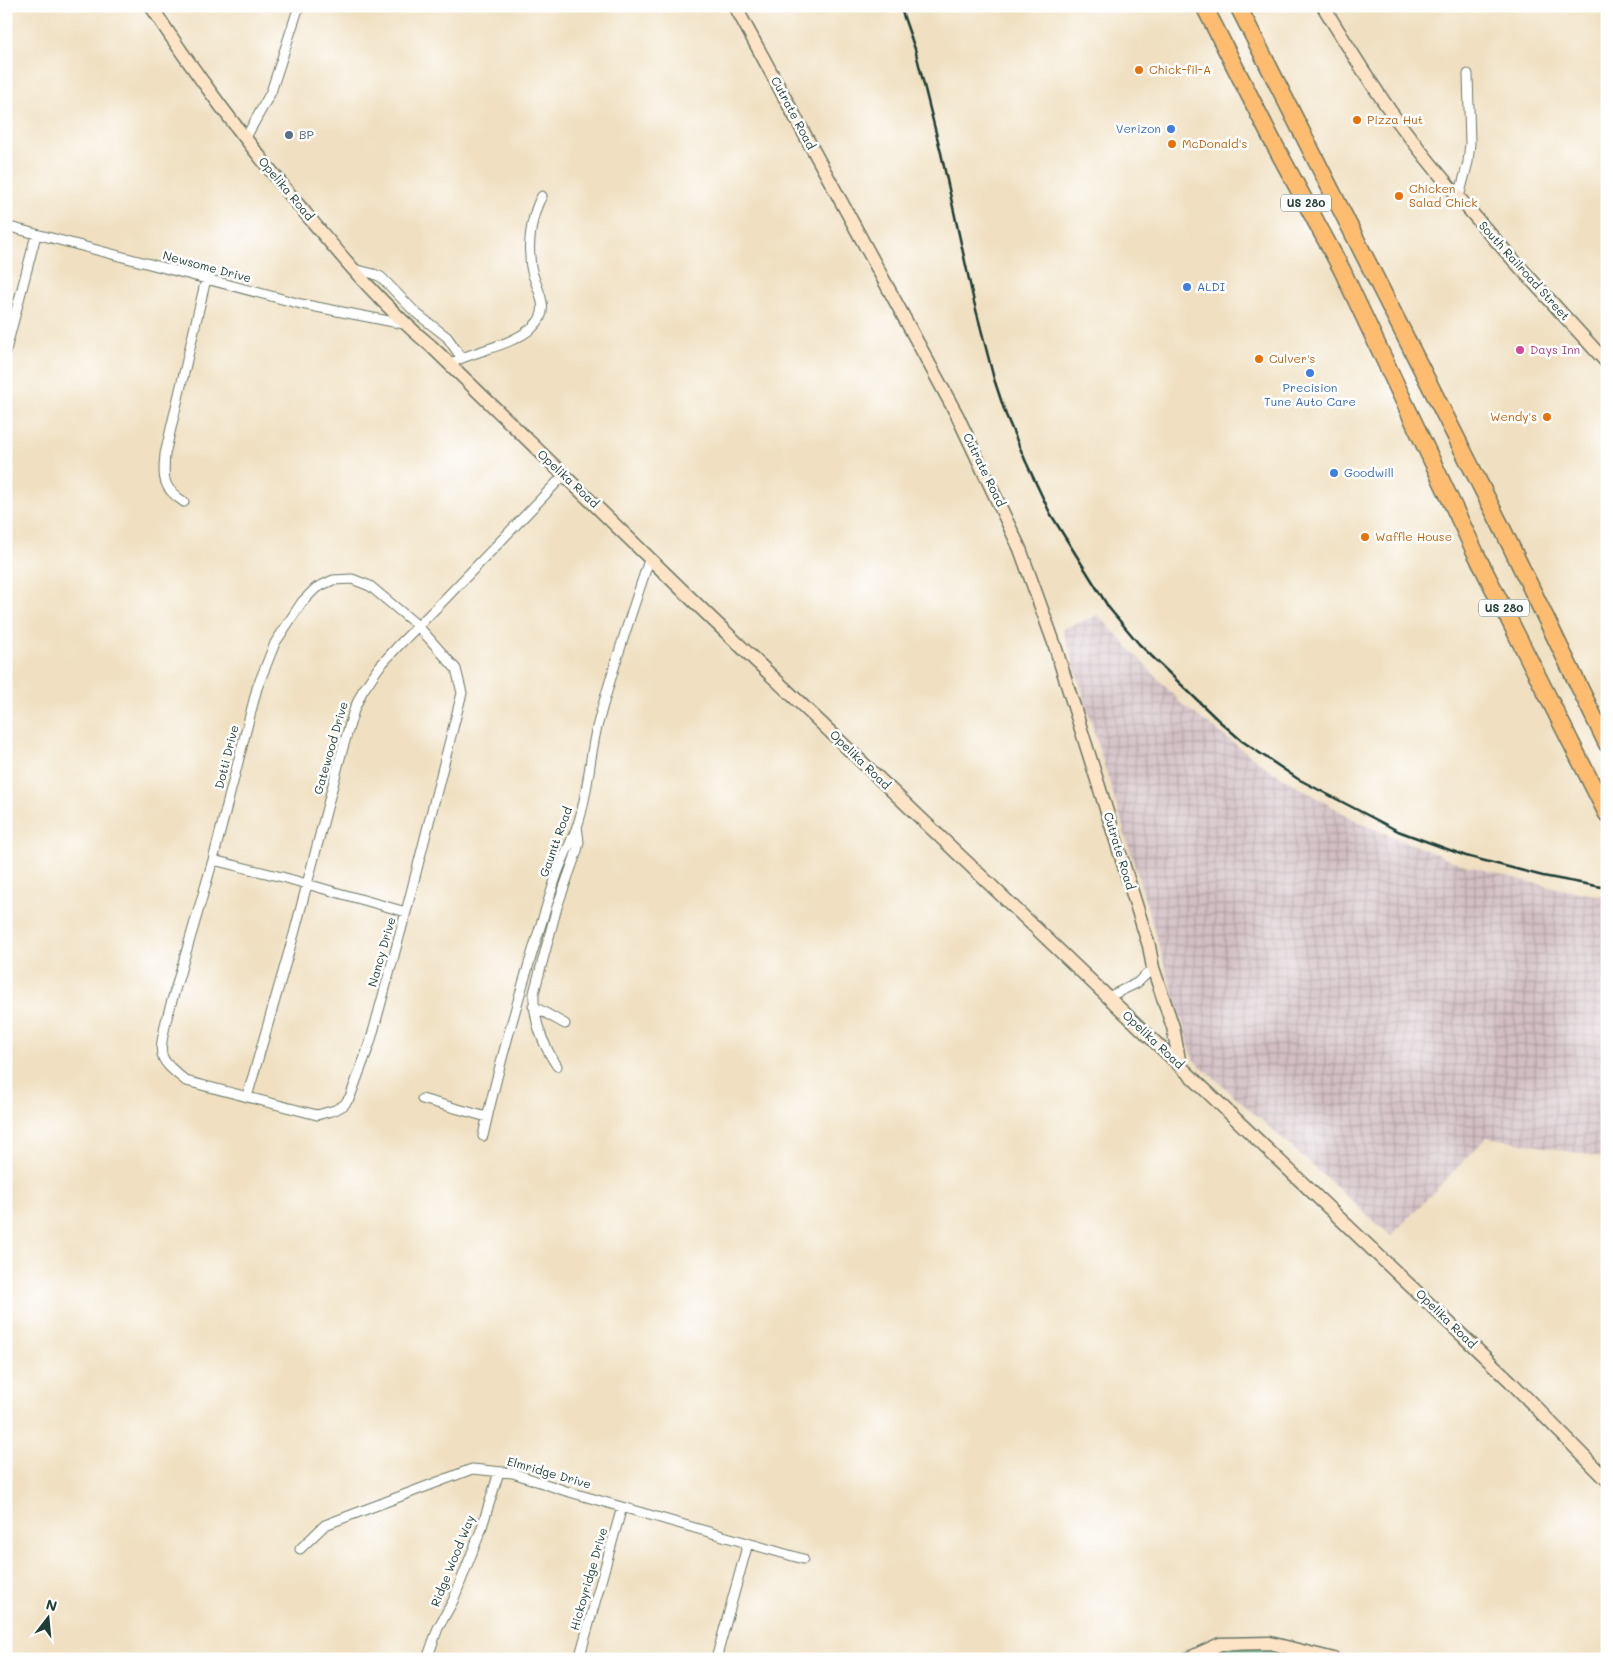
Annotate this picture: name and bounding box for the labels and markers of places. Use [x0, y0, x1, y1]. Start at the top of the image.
place label: Chick-fil-A [1149, 61, 1211, 77]
marker: Chick-fil-A [1133, 64, 1145, 76]
place label: Pizza Hut [1367, 111, 1423, 127]
marker: Pizza Hut [1351, 114, 1363, 126]
place label: Verizon [1116, 120, 1161, 136]
marker: Verizon [1165, 123, 1177, 135]
place label: BP [299, 126, 314, 142]
marker: BP [283, 129, 295, 141]
place label: McDonald's [1182, 135, 1247, 151]
marker: McDonald's [1166, 138, 1178, 150]
place label: Chicken Salad Chick [1409, 180, 1478, 210]
marker: Chicken Salad Chick [1393, 190, 1405, 202]
place label: ALDI [1197, 278, 1225, 294]
marker: ALDI [1181, 281, 1193, 293]
place label: Days Inn [1530, 341, 1580, 357]
marker: Days Inn [1514, 344, 1526, 356]
place label: Culver's [1269, 350, 1316, 366]
marker: Culver's [1253, 353, 1265, 365]
marker: Precision Tune Auto Care [1304, 367, 1316, 379]
place label: Precision Tune Auto Care [1264, 379, 1356, 409]
place label: Wendy's [1490, 408, 1537, 424]
marker: Wendy's [1541, 411, 1553, 423]
place label: Goodwill [1344, 464, 1394, 480]
marker: Goodwill [1328, 467, 1340, 479]
place label: Waffle House [1375, 528, 1452, 544]
marker: Waffle House [1359, 531, 1371, 543]

